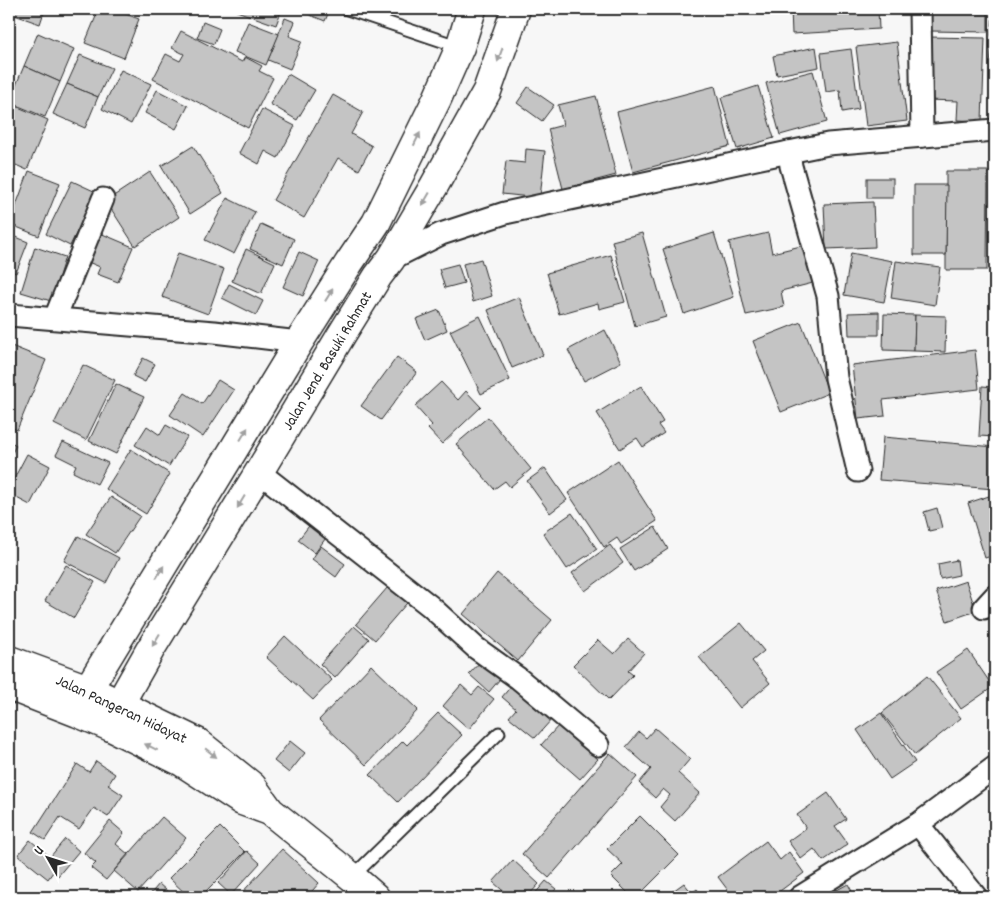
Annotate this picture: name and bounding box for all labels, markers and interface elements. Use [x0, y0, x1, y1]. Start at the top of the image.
one-way arrow [496, 48, 504, 63]
one-way arrow [413, 132, 421, 146]
one-way arrow [422, 193, 431, 206]
street label: Jalan Jend. Basuki Rahmat [277, 287, 379, 435]
one-way arrow [324, 289, 334, 302]
one-way arrow [239, 427, 248, 440]
one-way arrow [236, 495, 245, 508]
one-way arrow [155, 566, 164, 579]
one-way arrow [151, 634, 160, 647]
street label: Jalan Pangeran Hidayat [52, 670, 190, 751]
one-way arrow [144, 743, 158, 751]
one-way arrow [204, 748, 217, 759]
north arrow [22, 834, 72, 884]
text: U [30, 842, 50, 860]

